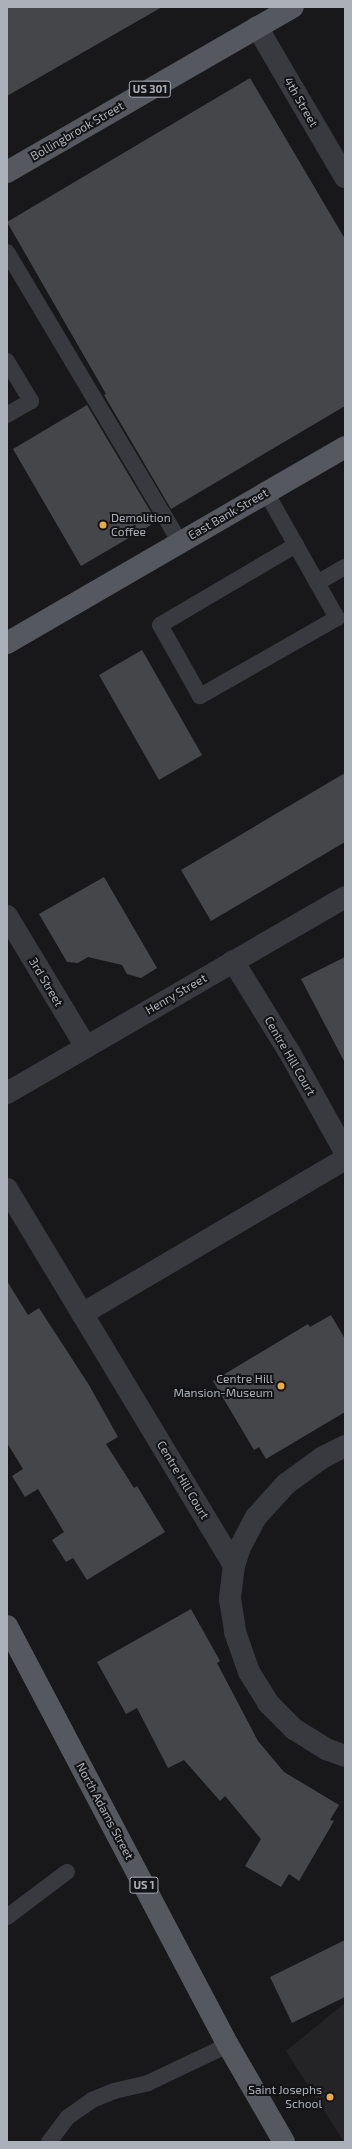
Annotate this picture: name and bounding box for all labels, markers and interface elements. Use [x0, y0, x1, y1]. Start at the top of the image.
street label: 4th Street [281, 75, 321, 129]
road number: US 301 [128, 80, 172, 98]
street label: Bollingbrook Street [28, 98, 126, 164]
street label: East Bank Street [186, 485, 270, 543]
place label: Demolition Coffee [111, 511, 171, 539]
marker: Demolition Coffee [98, 520, 108, 530]
street label: 3rd Street [26, 955, 66, 1009]
street label: Henry Street [143, 971, 209, 1017]
street label: Centre Hill Court [261, 1014, 319, 1098]
place label: Centre Hill Mansion-Museum [173, 1372, 273, 1400]
marker: Centre Hill Mansion-Museum [276, 1381, 286, 1391]
street label: Centre Hill Court [154, 1438, 212, 1522]
street label: North Adams Street [73, 1760, 137, 1862]
road number: US 1 [129, 1876, 159, 1894]
place label: Saint Josephs School [248, 2083, 322, 2111]
marker: Saint Josephs School [325, 2092, 335, 2102]

